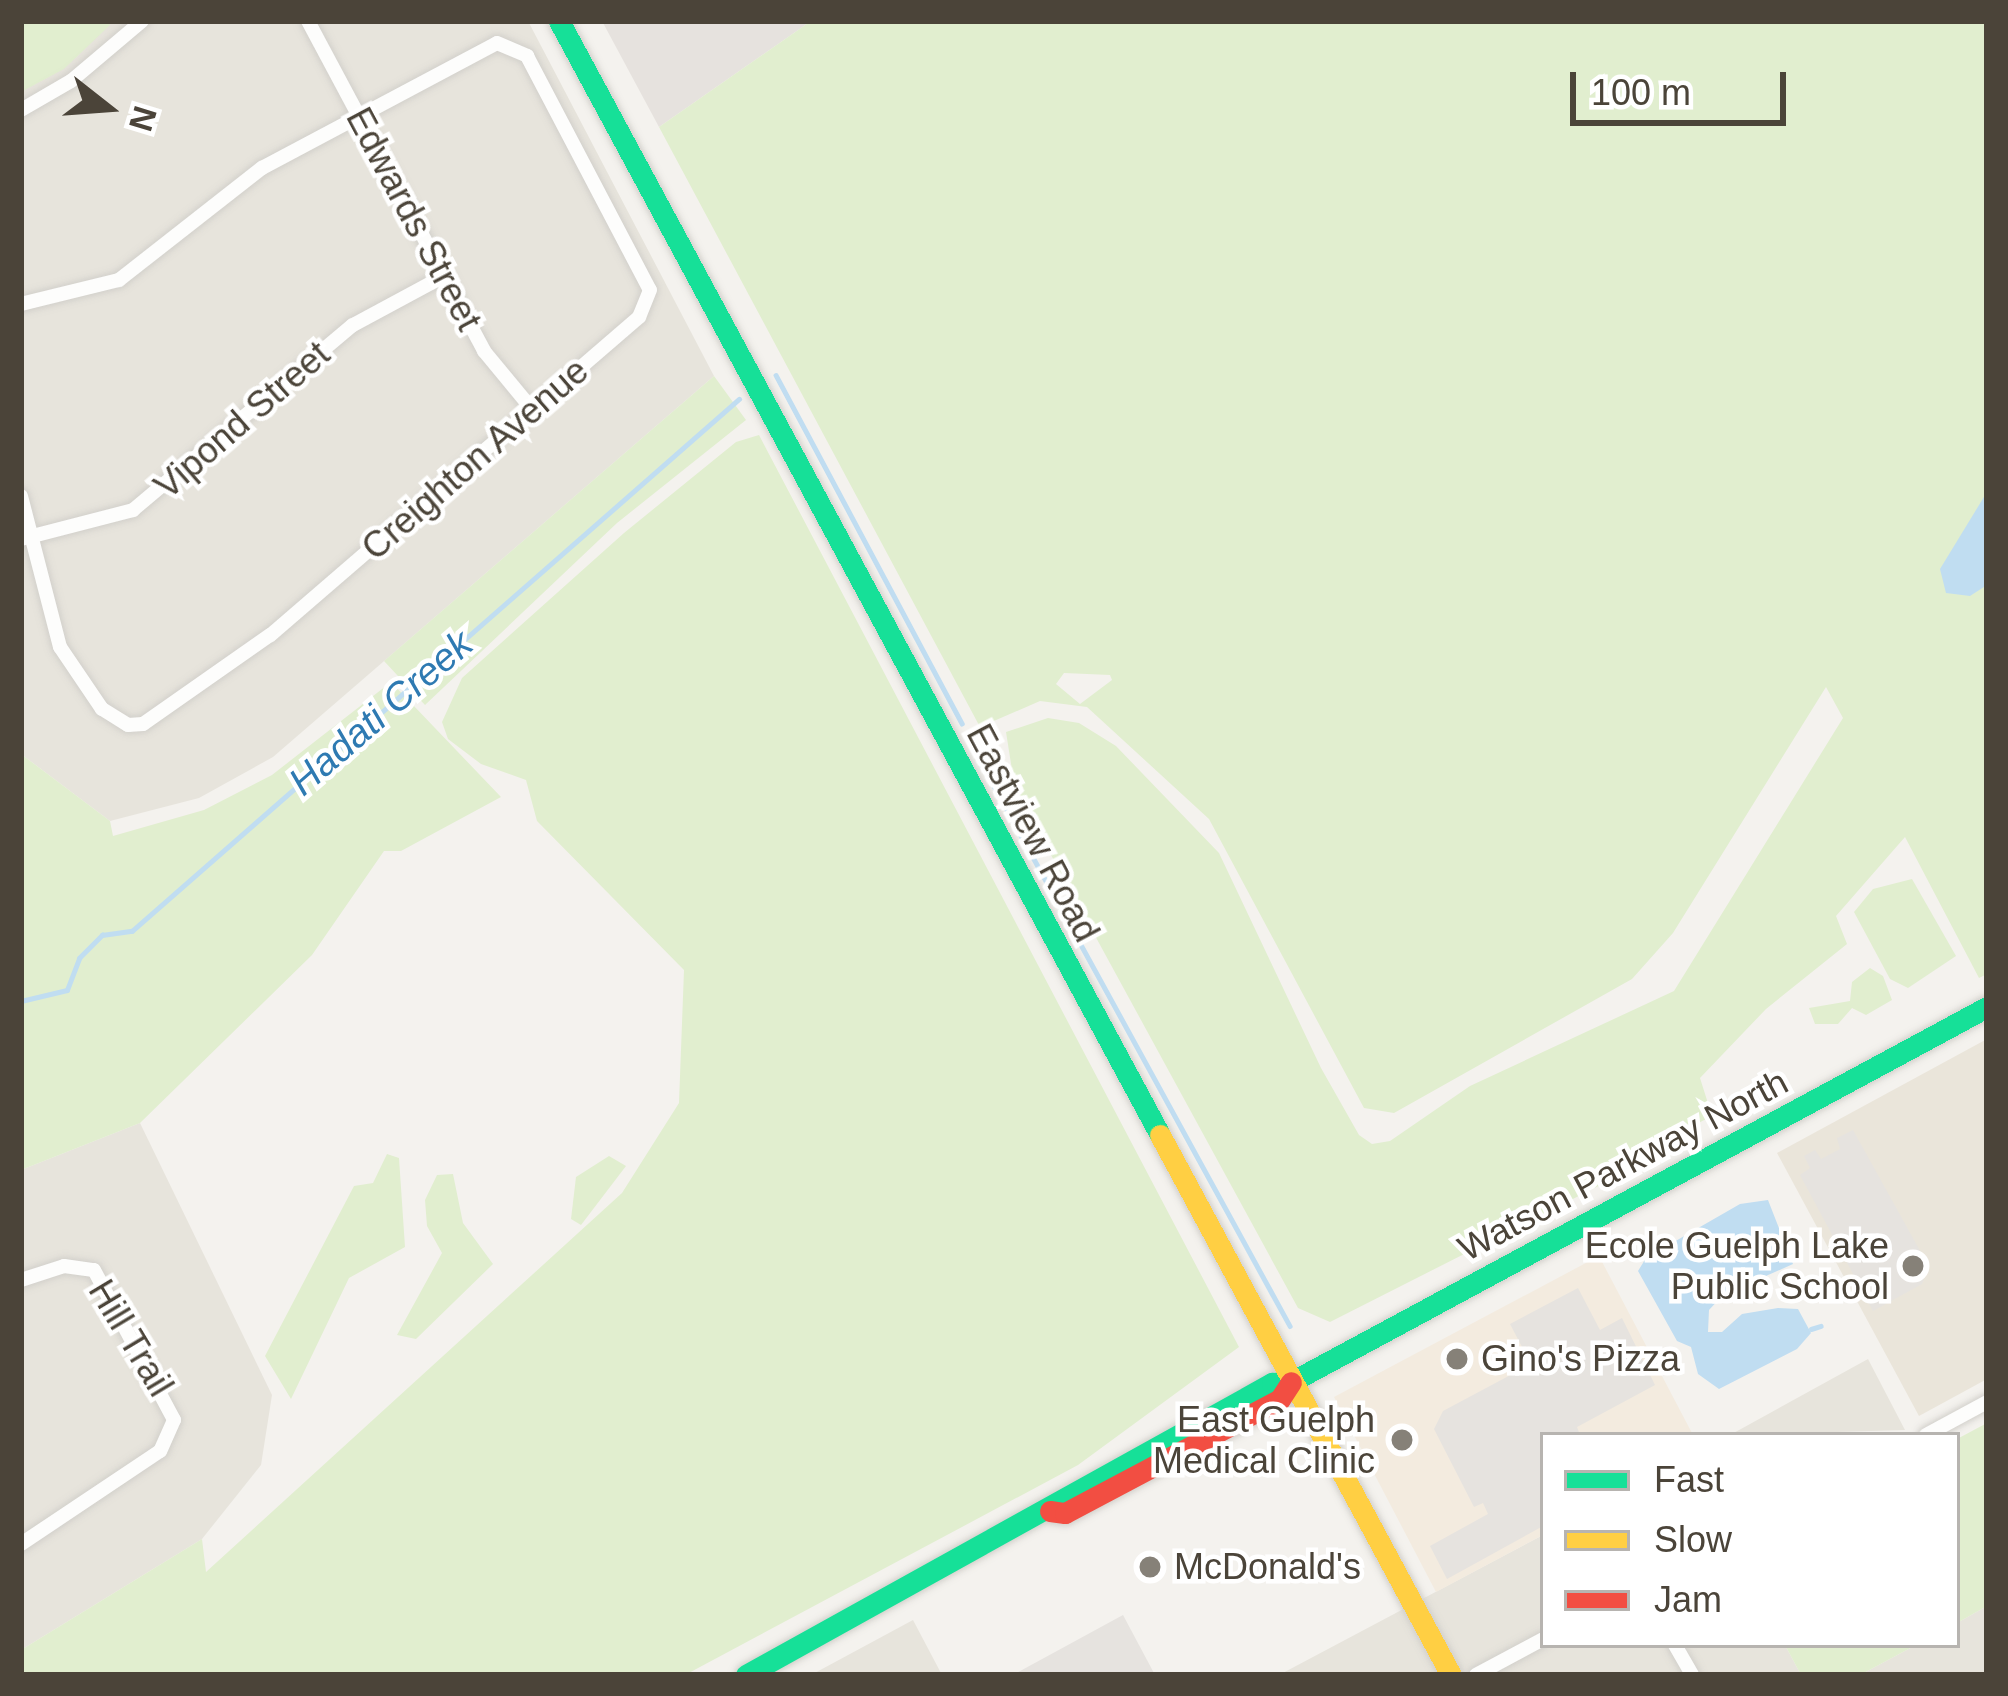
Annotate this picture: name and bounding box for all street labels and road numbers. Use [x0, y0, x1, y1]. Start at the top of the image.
street label: Edwards Street [337, 100, 491, 338]
street label: Vipond Street [146, 332, 338, 508]
street label: Creighton Avenue [352, 348, 598, 570]
street label: Eastview Road [958, 717, 1108, 949]
street label: Watson Parkway North [1451, 1060, 1795, 1270]
street label: Hill Trail [79, 1272, 183, 1404]

